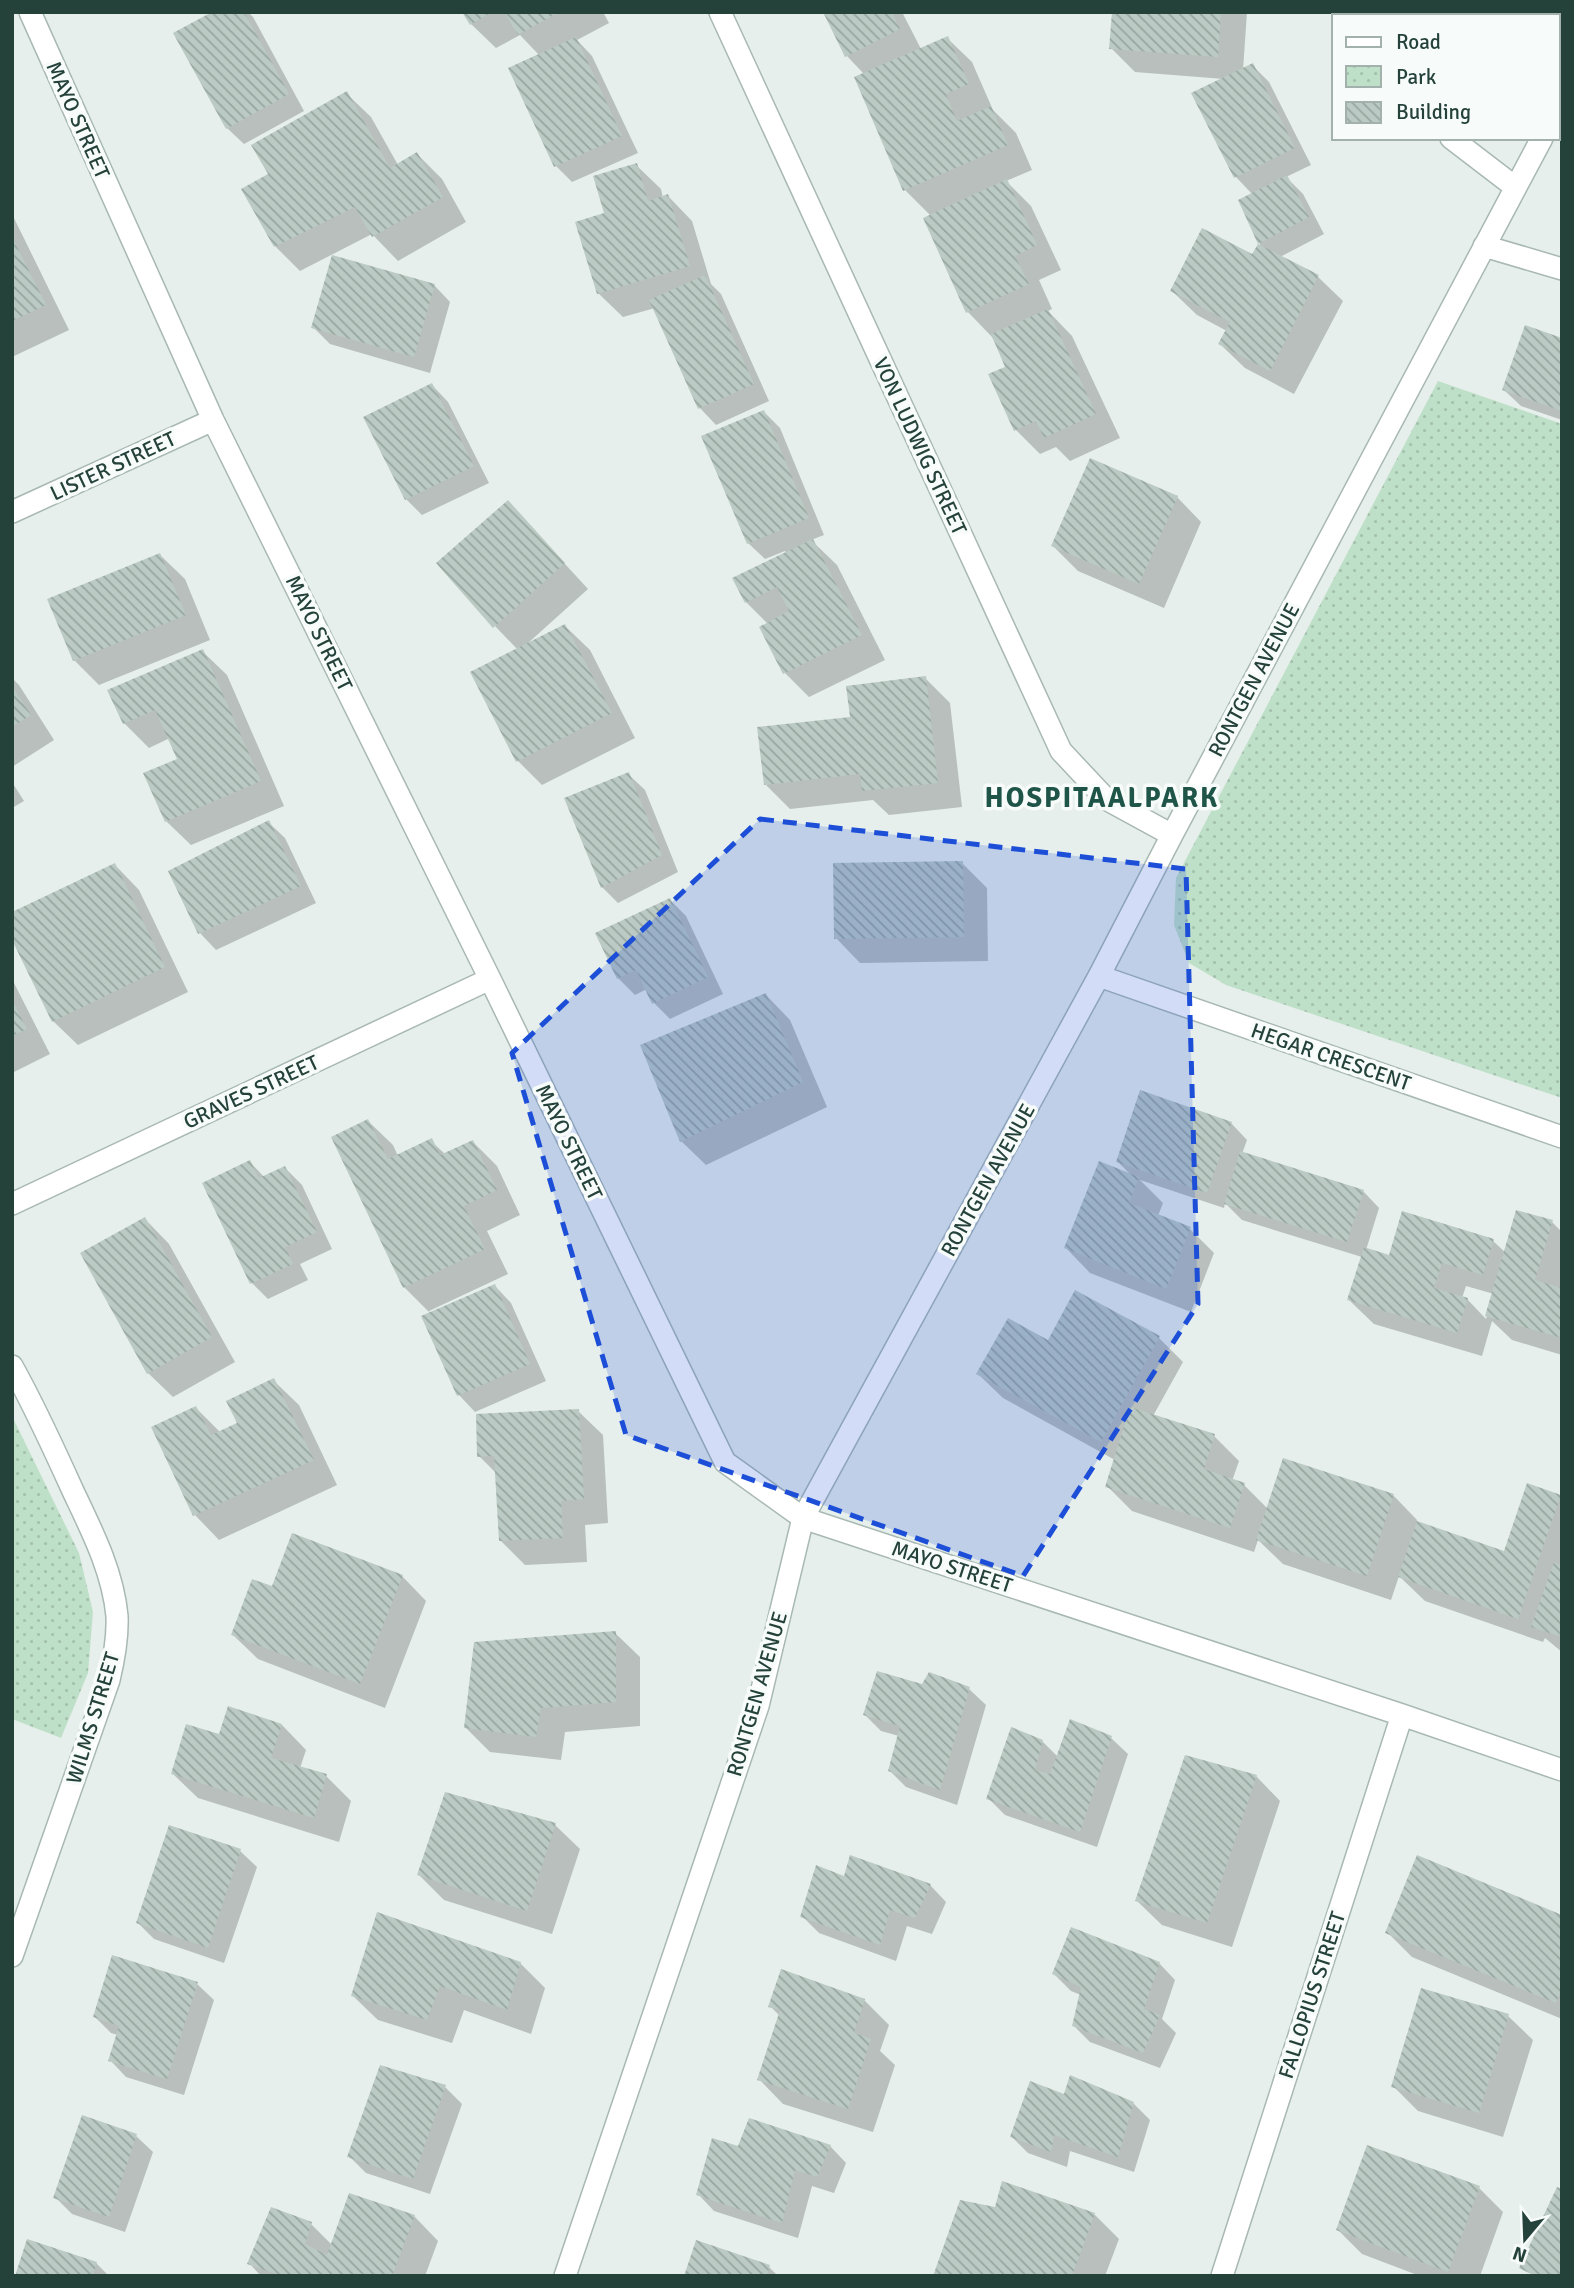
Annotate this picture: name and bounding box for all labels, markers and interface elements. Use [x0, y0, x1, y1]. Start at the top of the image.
legend [1332, 14, 1560, 140]
text: Road [1396, 29, 1441, 55]
street label: MAYO STREET [41, 57, 116, 183]
text: Park [1396, 64, 1437, 90]
text: Building [1396, 99, 1471, 125]
street label: VON LUDWIG STREET [867, 353, 973, 539]
street label: LISTER STREET [46, 425, 181, 506]
street label: MAYO STREET [280, 571, 358, 696]
street label: RONTGEN AVENUE [1203, 599, 1305, 761]
district label: HOSPITAALPARK [985, 781, 1220, 815]
street label: HEGAR CRESCENT [1248, 1017, 1415, 1097]
street label: GRAVES STREET [179, 1049, 323, 1135]
street label: MAYO STREET [530, 1080, 608, 1205]
street label: RONTGEN AVENUE [935, 1099, 1041, 1261]
street label: MAYO STREET [888, 1535, 1016, 1599]
street label: RONTGEN AVENUE [721, 1609, 793, 1779]
street label: WILMS STREET [61, 1648, 126, 1787]
street label: FALLOPIUS STREET [1273, 1908, 1351, 2082]
north arrow [1490, 2204, 1560, 2274]
text: N [1510, 2241, 1530, 2268]

